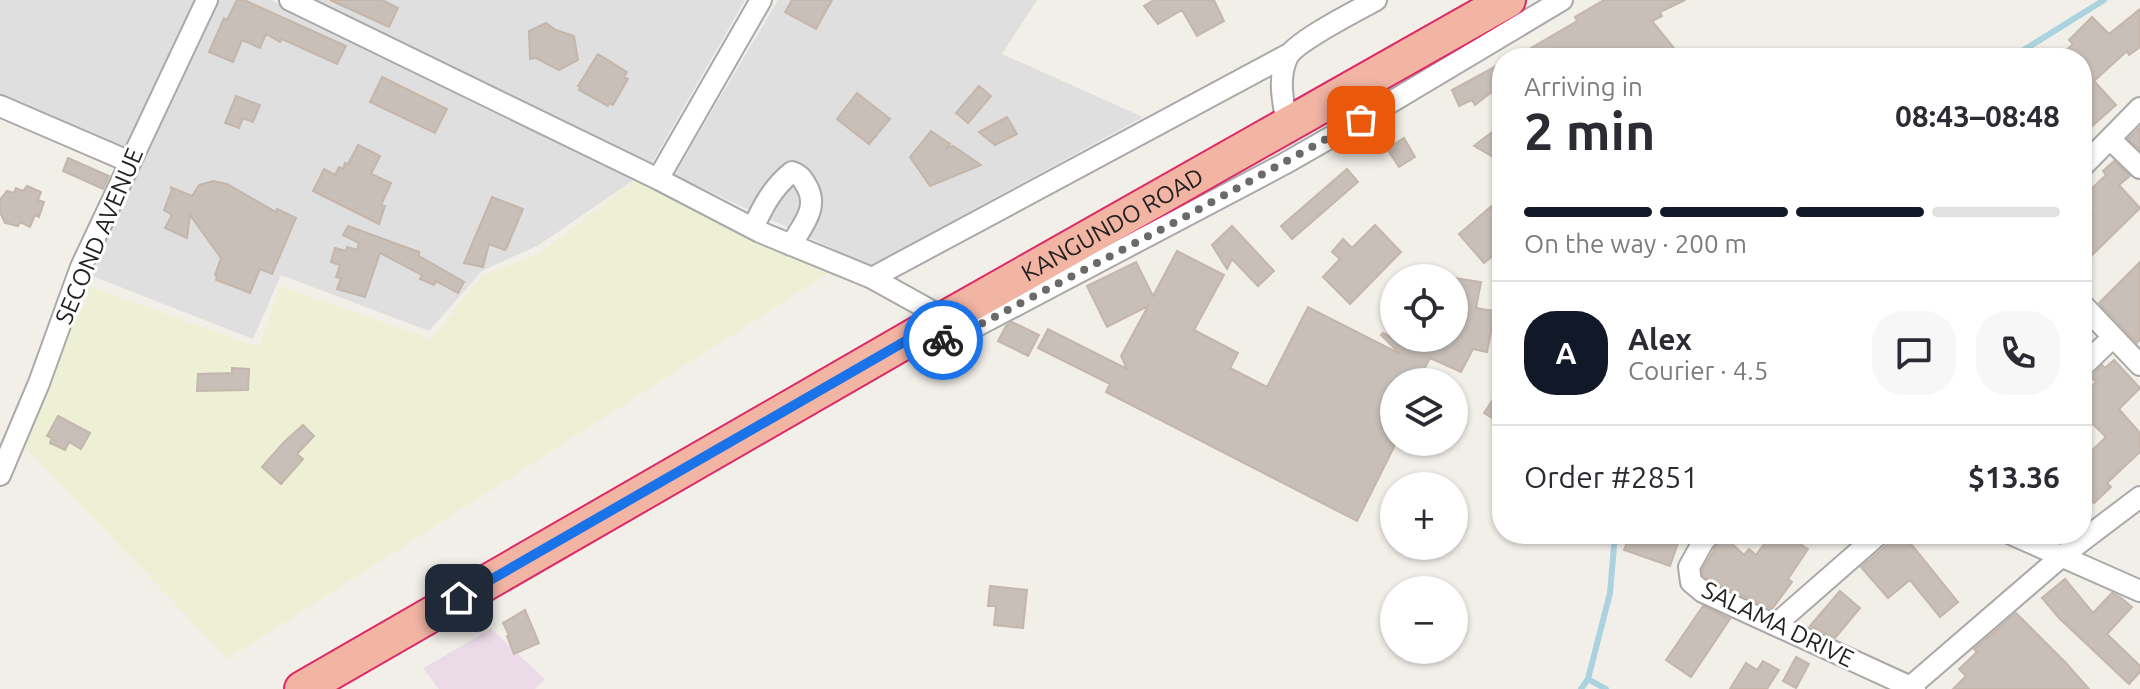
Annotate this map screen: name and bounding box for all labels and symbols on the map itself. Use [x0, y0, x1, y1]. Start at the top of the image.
pin [1327, 86, 1395, 154]
street label: SECOND AVENUE [50, 144, 148, 328]
street label: KANGUNDO ROAD [1016, 162, 1208, 286]
courier [903, 300, 983, 380]
pin [425, 564, 493, 632]
street label: SALAMA DRIVE [1698, 576, 1858, 672]

